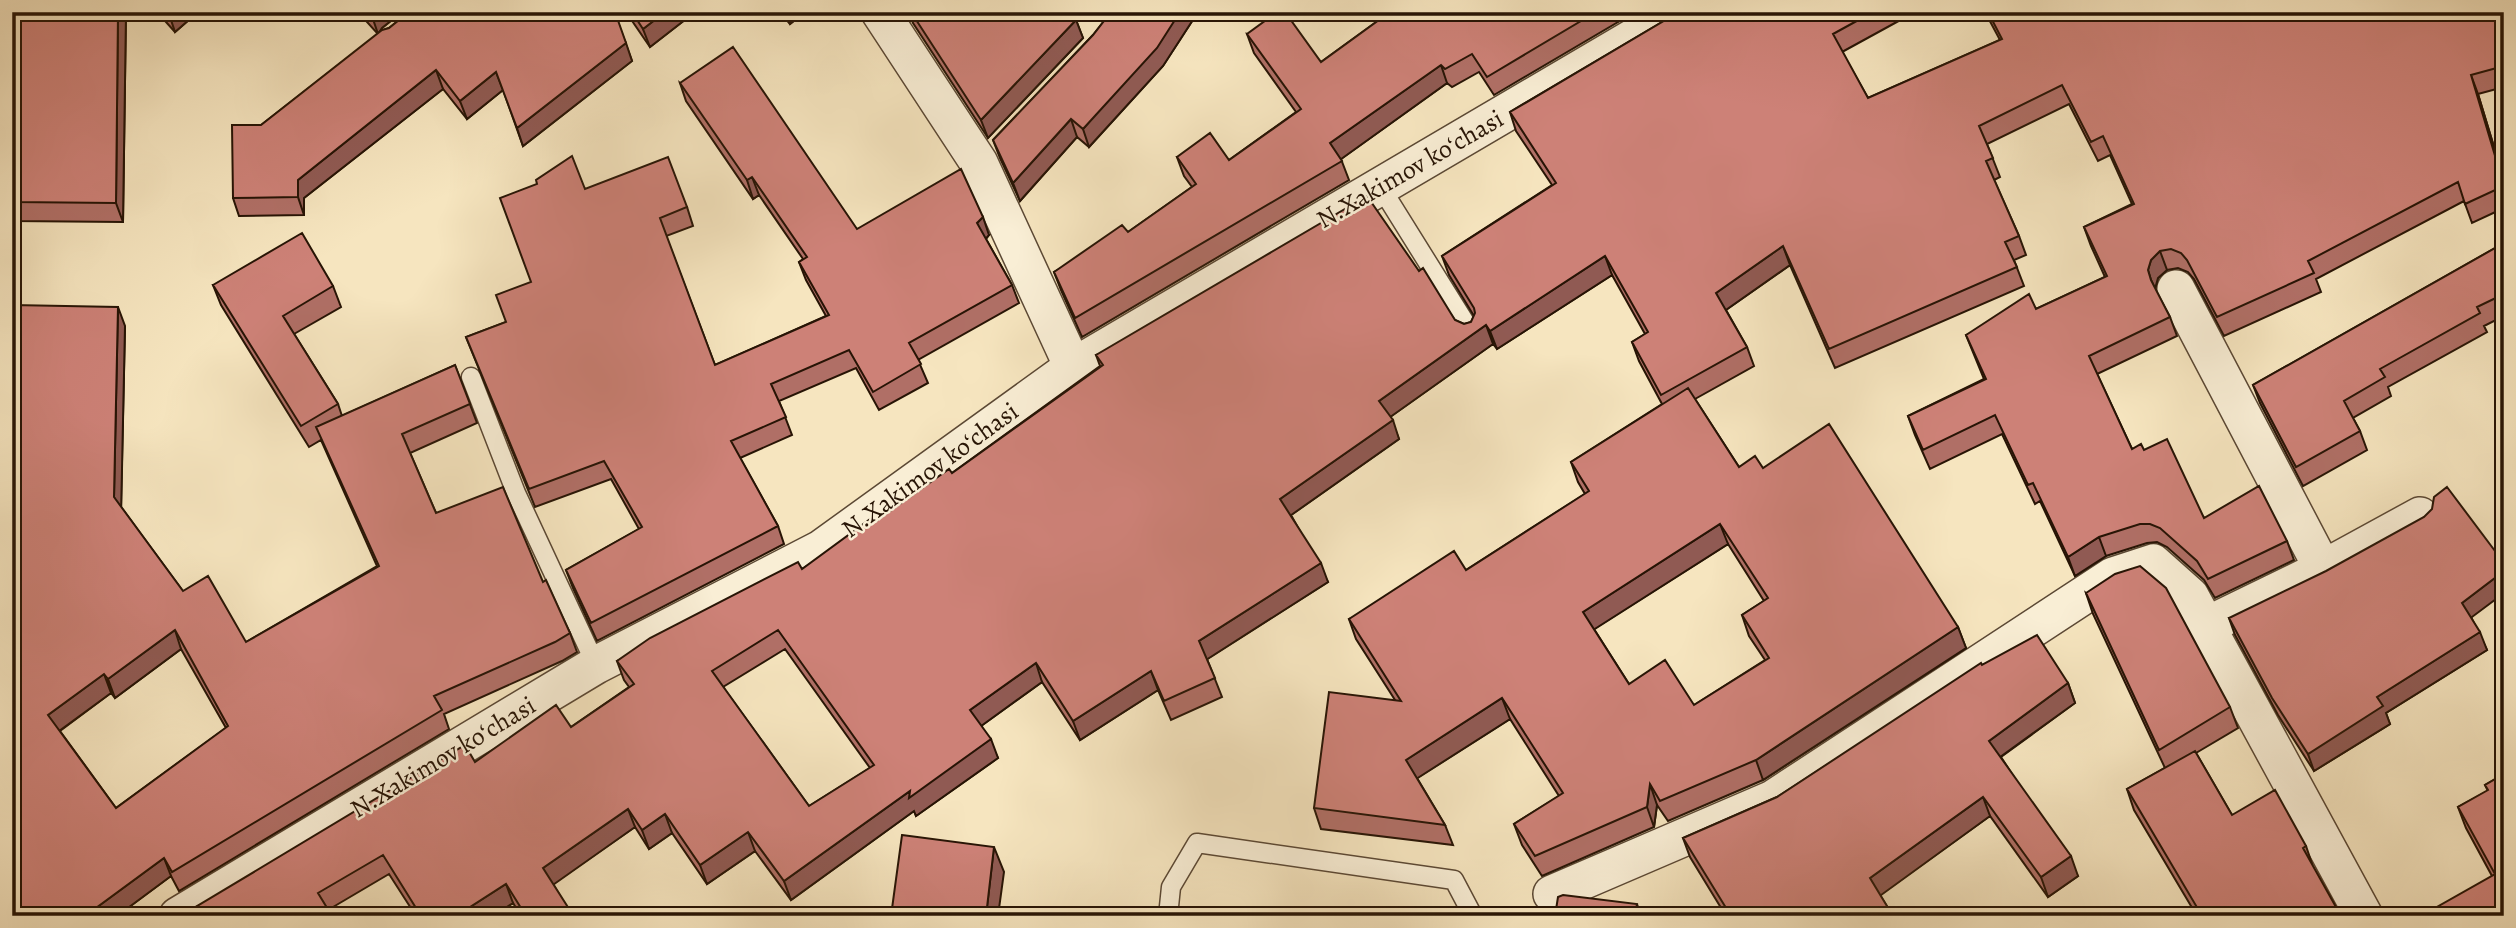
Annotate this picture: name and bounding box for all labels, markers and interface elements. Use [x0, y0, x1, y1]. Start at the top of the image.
street label: N.Xakimov koʻchasi [1310, 101, 1510, 237]
street label: N.Xakimov koʻchasi [835, 394, 1025, 546]
street label: N.Xakimov koʻchasi [344, 688, 542, 826]

